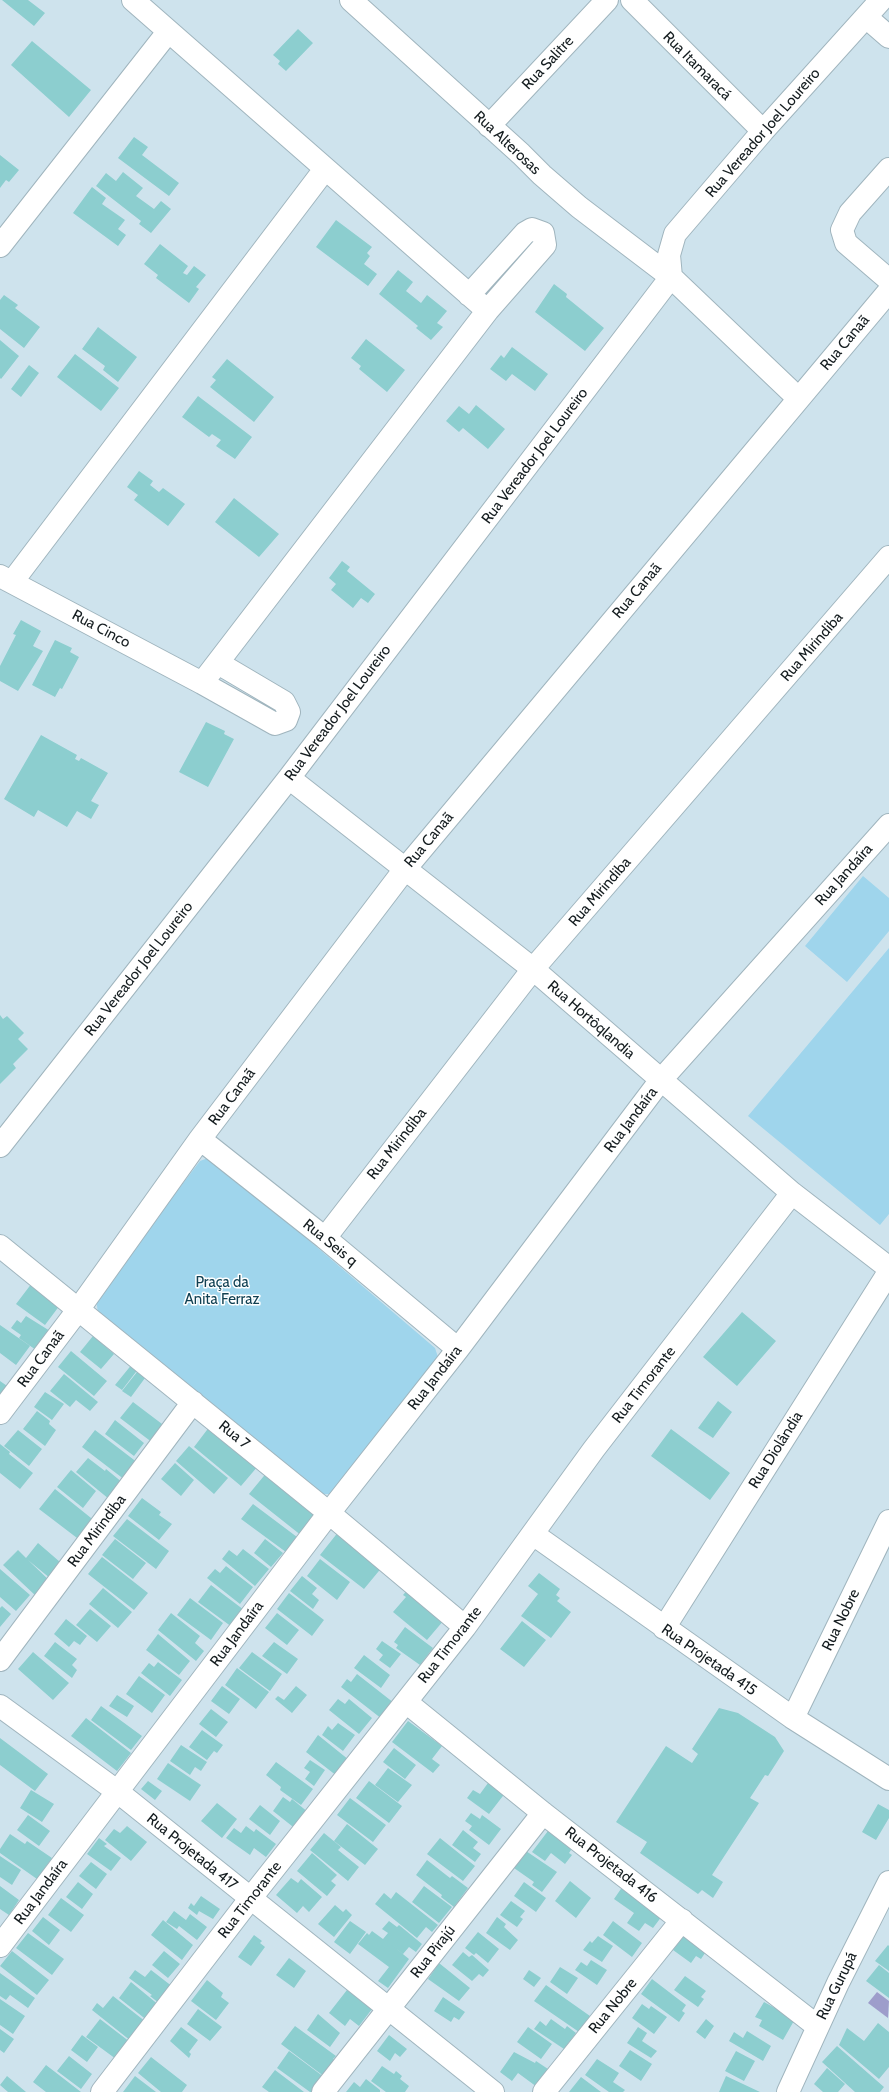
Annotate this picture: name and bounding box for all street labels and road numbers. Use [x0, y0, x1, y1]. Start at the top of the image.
street label: Rua Itamaracá [659, 28, 735, 104]
street label: Rua Salitre [518, 32, 578, 94]
street label: Rua Vereador Joel Loureiro [702, 65, 824, 201]
street label: Rua Alterosas [470, 107, 544, 179]
street label: Rua Canaã [817, 312, 873, 374]
street label: Rua Vereador Joel Loureiro [478, 385, 592, 527]
street label: Rua Canaã [609, 560, 665, 622]
street label: Rua Cinco [69, 606, 133, 652]
street label: Rua Mirindiba [777, 609, 847, 685]
street label: Rua Vereador Joel Loureiro [281, 642, 395, 784]
street label: Rua Canaã [401, 809, 457, 871]
street label: Rua Jandaíra [812, 840, 876, 910]
street label: Rua Mirindiba [565, 854, 635, 930]
street label: Rua Vereador Joel Loureiro [81, 898, 197, 1040]
street label: Rua Hortôqlandia [544, 977, 638, 1063]
street label: Rua Canaã [205, 1065, 259, 1129]
street label: Rua Jandaíra [601, 1084, 661, 1156]
street label: Rua Mirindiba [363, 1105, 431, 1183]
street label: Rua Seis q [299, 1216, 361, 1270]
street label: Rua Canaã [14, 1327, 68, 1391]
street label: Rua Jandaíra [404, 1342, 466, 1414]
street label: Rua Timorante [608, 1343, 680, 1427]
street label: Rua Diolândia [745, 1408, 807, 1492]
street label: Rua 7 [215, 1417, 253, 1453]
street label: Rua Mirindiba [64, 1491, 130, 1571]
street label: Rua Nobre [818, 1586, 864, 1654]
street label: Rua Jandaíra [207, 1598, 267, 1670]
street label: Rua Timorante [414, 1603, 486, 1687]
street label: Rua Projetada 415 [658, 1620, 760, 1700]
street label: Rua Projetada 417 [143, 1810, 241, 1894]
street label: Rua Projetada 416 [561, 1823, 661, 1907]
street label: Rua Jandaíra [11, 1856, 71, 1928]
street label: Rua Timorante [214, 1858, 286, 1942]
street label: Rua Pirajú [407, 1922, 459, 1982]
street label: Rua Gurupá [813, 1949, 861, 2023]
street label: Rua Nobre [585, 1975, 641, 2037]

